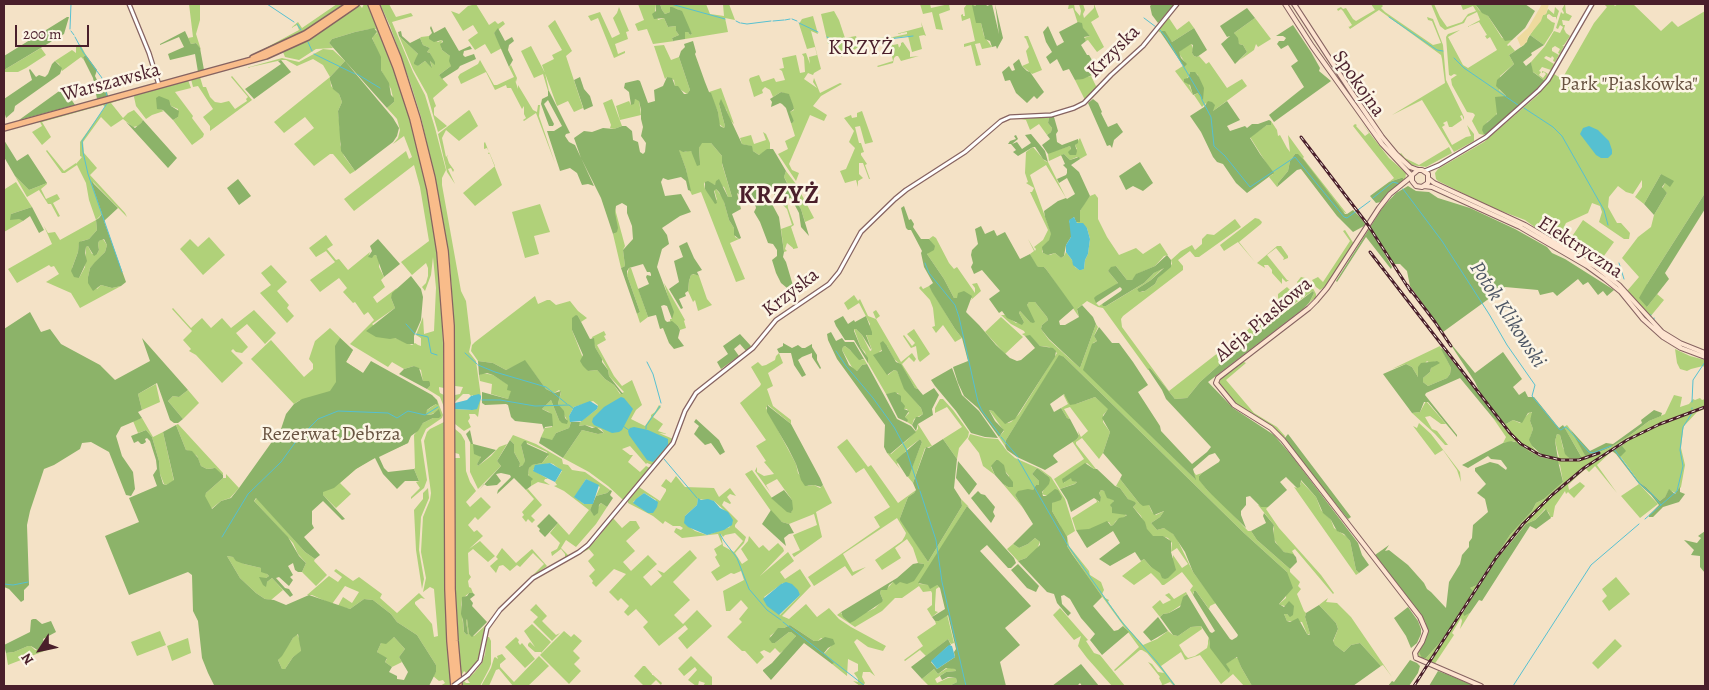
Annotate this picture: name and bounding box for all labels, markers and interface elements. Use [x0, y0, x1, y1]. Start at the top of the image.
scale bar [18, 15, 91, 47]
street label: Krzyska [1082, 20, 1146, 84]
text: 200 m [23, 24, 62, 44]
district label: KRZYŻ [827, 36, 895, 62]
street label: Spokojna [1326, 46, 1390, 122]
street label: Warszawska [59, 58, 163, 108]
park label: Park "Piaskówka" [1560, 73, 1698, 97]
district label: KRZYŻ [738, 182, 820, 212]
street label: Elektryczna [1533, 212, 1627, 284]
water label: Potok Klikowski [1463, 257, 1551, 373]
street label: Krzyska [758, 263, 824, 323]
street label: Aleja Piaskowa [1211, 272, 1317, 368]
park label: Rezerwat Debrza [261, 423, 401, 447]
north arrow [15, 625, 65, 675]
text: N [17, 649, 38, 669]

